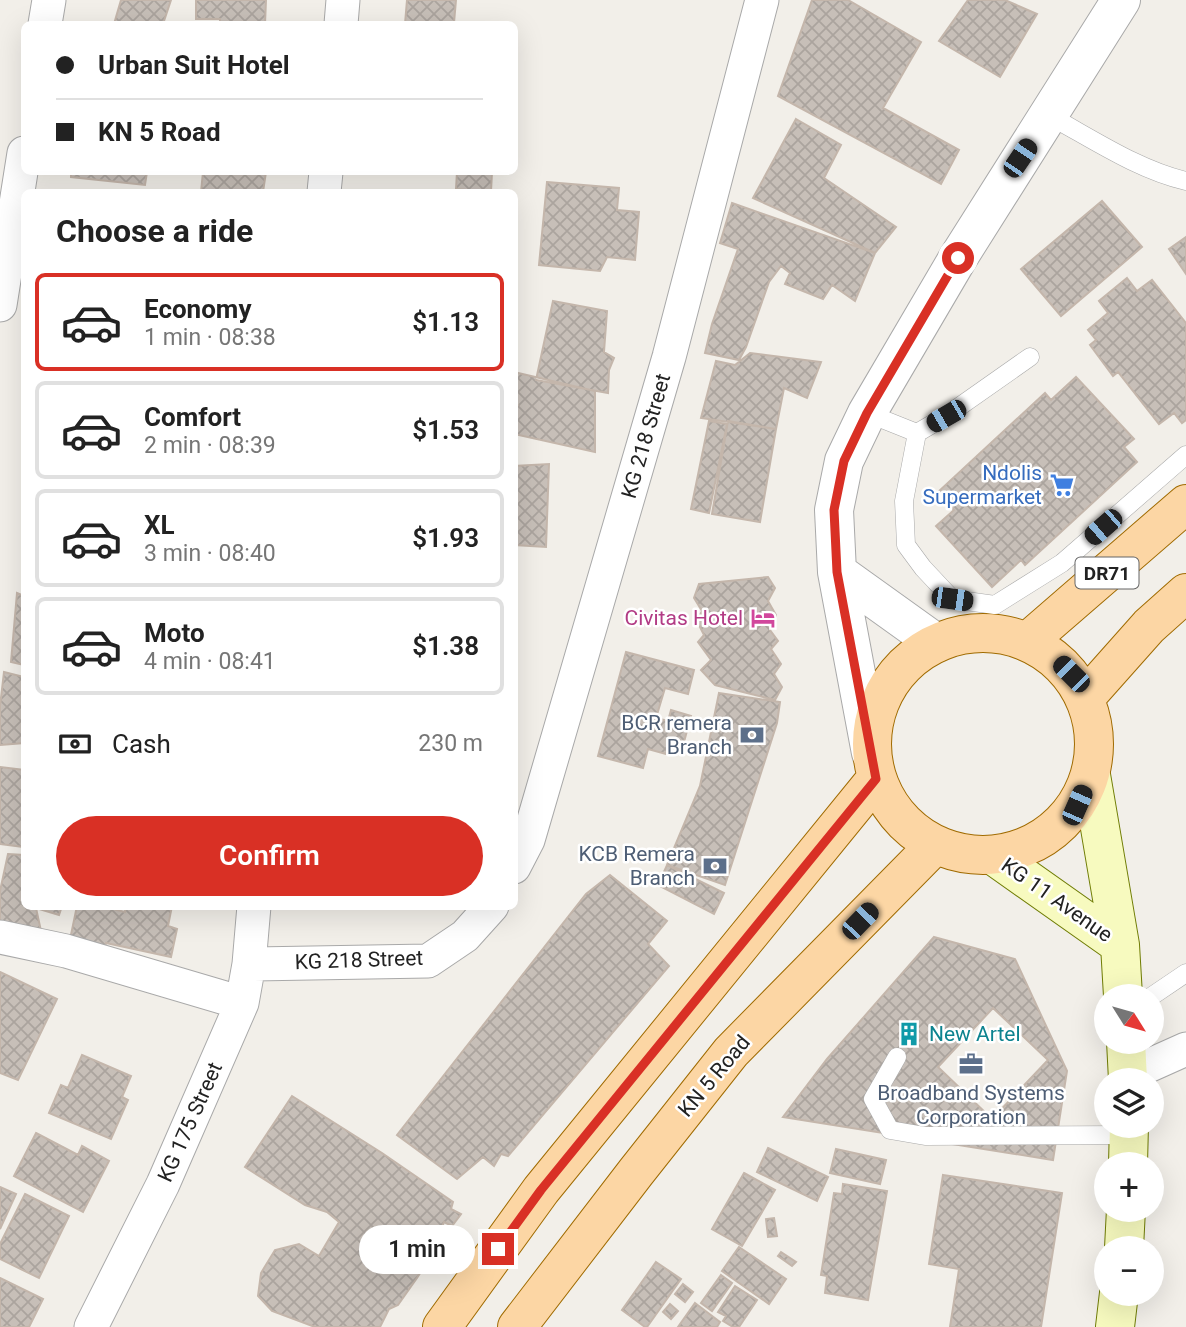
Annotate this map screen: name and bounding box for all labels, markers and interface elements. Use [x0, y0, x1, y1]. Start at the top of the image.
text: Urban Suit Hotel [98, 50, 290, 80]
text: KN 5 Road [98, 117, 221, 147]
car [1000, 135, 1041, 181]
text: Choose a ride [56, 212, 253, 250]
route start [942, 242, 974, 274]
icon: car [60, 291, 123, 354]
text: Economy [144, 294, 251, 324]
text: $1.13 [412, 307, 479, 337]
text: 1 min · 08:38 [144, 324, 276, 351]
street label: KG 218 Street [617, 371, 675, 501]
car [923, 396, 970, 436]
icon: car [60, 399, 123, 462]
text: Comfort [144, 402, 241, 432]
text: $1.53 [412, 415, 479, 445]
text: 2 min · 08:39 [144, 432, 276, 459]
place label: Ndolis Supermarket [923, 461, 1042, 509]
supermarket icon: Ndolis Supermarket [1048, 471, 1076, 499]
car [1081, 505, 1126, 549]
icon: car [60, 507, 123, 570]
text: XL [144, 510, 175, 540]
text: $1.93 [412, 523, 479, 553]
text: 3 min · 08:40 [144, 540, 276, 567]
road number: DR71 [1076, 558, 1138, 588]
car [930, 586, 975, 612]
hotel icon: Civitas Hotel [749, 604, 777, 632]
place label: Civitas Hotel [625, 606, 743, 630]
icon: car [60, 615, 123, 678]
text: Moto [144, 618, 205, 648]
text: $1.38 [412, 631, 479, 661]
text: 4 min · 08:41 [144, 648, 276, 675]
car [1049, 652, 1094, 696]
place label: BCR remera Branch [621, 711, 732, 759]
bank icon: BCR remera Branch [738, 721, 766, 749]
icon: cash [56, 725, 94, 763]
text: Cash [112, 729, 171, 759]
text: 230 m [418, 730, 483, 757]
car [1059, 782, 1096, 828]
button: Confirm [56, 816, 483, 896]
place label: KCB Remera Branch [578, 842, 695, 890]
bank icon: KCB Remera Branch [701, 852, 729, 880]
street label: KG 11 Avenue [997, 853, 1117, 947]
car [838, 899, 883, 943]
street label: KG 218 Street [294, 946, 424, 974]
north arrow [1094, 984, 1164, 1054]
map controls [1094, 984, 1164, 1306]
building icon: New Artel [895, 1020, 923, 1048]
place label: New Artel [929, 1022, 1021, 1046]
street label: KN 5 Road [673, 1031, 755, 1121]
office icon: Broadband Systems Corporation [957, 1050, 985, 1078]
street label: KG 175 Street [153, 1058, 227, 1186]
button: layers [1094, 1068, 1164, 1138]
place label: Broadband Systems Corporation [877, 1081, 1065, 1129]
button: + [1094, 1152, 1164, 1222]
callout: 1 min [358, 1224, 474, 1274]
route end [482, 1233, 514, 1265]
text: 1 min [388, 1236, 446, 1263]
button: − [1094, 1236, 1164, 1306]

